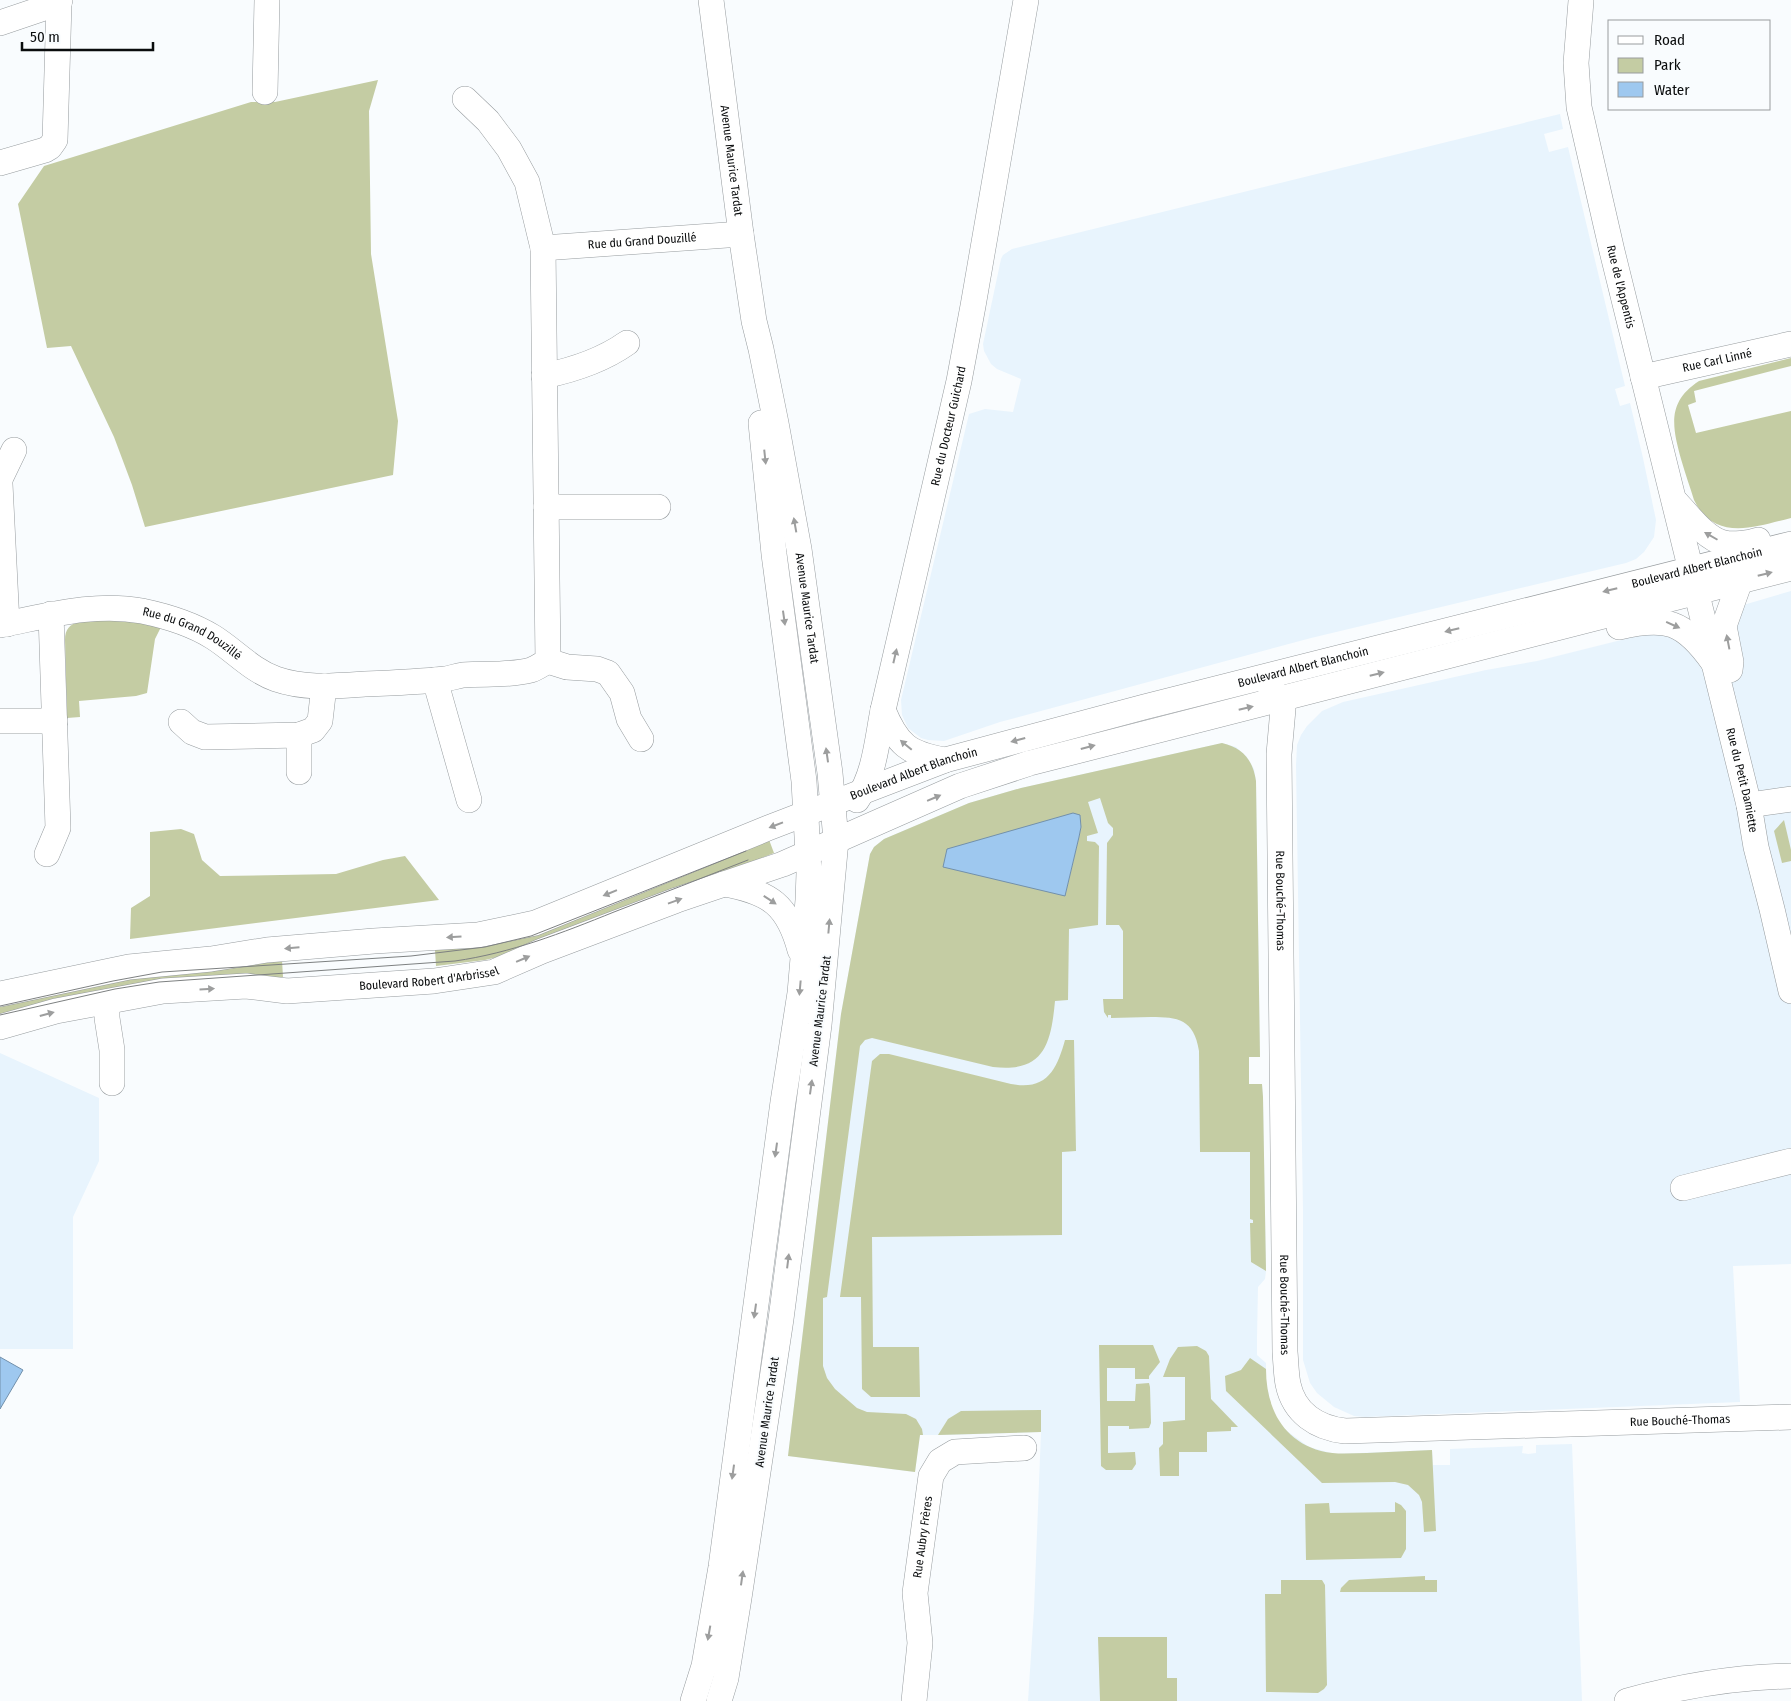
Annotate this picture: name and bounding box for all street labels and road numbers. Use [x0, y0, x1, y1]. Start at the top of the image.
street label: Avenue Maurice Tardat [718, 104, 746, 217]
street label: Rue du Grand Douzillé [587, 230, 697, 252]
street label: Rue de l'Appentis [1604, 244, 1638, 330]
street label: Rue Carl Linné [1681, 346, 1753, 375]
street label: Rue du Docteur Guichard [928, 365, 969, 487]
street label: Boulevard Albert Blanchoin [1630, 545, 1764, 591]
street label: Avenue Maurice Tardat [793, 552, 822, 664]
street label: Rue du Grand Douzillé [141, 604, 245, 663]
street label: Boulevard Albert Blanchoin [1236, 644, 1370, 690]
street label: Rue du Petit Damiette [1723, 726, 1761, 834]
street label: Boulevard Albert Blanchoin [848, 745, 979, 803]
street label: Rue Bouché-Thomas [1273, 851, 1288, 951]
street label: Avenue Maurice Tardat [806, 955, 834, 1067]
street label: Boulevard Robert d'Arbrissel [359, 964, 501, 993]
street label: Rue Bouché-Thomas [1277, 1254, 1292, 1356]
street label: Avenue Maurice Tardat [752, 1356, 782, 1468]
street label: Rue Bouché-Thomas [1630, 1412, 1730, 1429]
street label: Rue Aubry Frères [910, 1495, 935, 1579]

